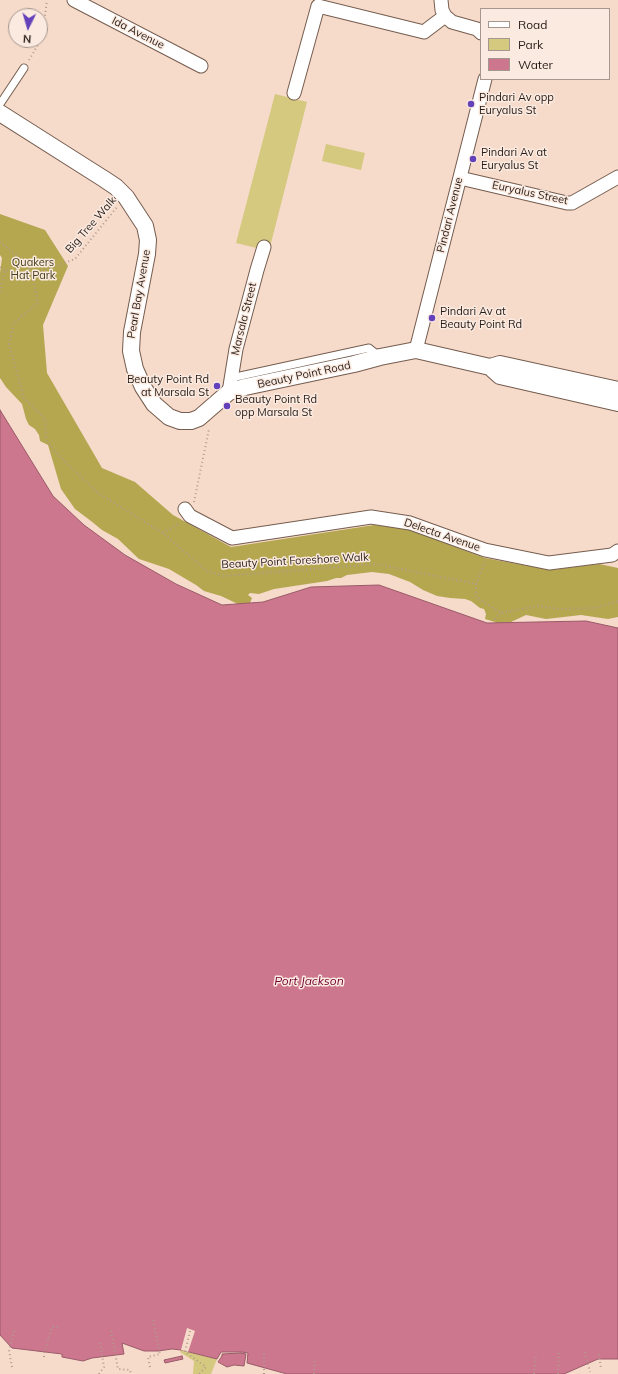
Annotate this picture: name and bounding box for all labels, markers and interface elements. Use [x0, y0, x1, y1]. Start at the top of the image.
north arrow [8, 8, 48, 48]
legend [480, 8, 610, 80]
street label: Ida Avenue [110, 14, 166, 52]
text: Road [518, 17, 547, 32]
text: N [22, 32, 32, 46]
text: Park [518, 37, 543, 52]
text: Water [518, 57, 553, 72]
place label: Pindari Av opp Euryalus St [479, 91, 554, 117]
marker: Pindari Av opp Euryalus St [466, 99, 476, 109]
place label: Pindari Av at Euryalus St [481, 146, 547, 172]
marker: Pindari Av at Euryalus St [468, 154, 478, 164]
street label: Pindari Avenue [434, 176, 466, 254]
street label: Euryalus Street [491, 179, 569, 207]
street label: Big Tree Walk [63, 194, 119, 256]
street label: Pearl Bay Avenue [125, 249, 153, 339]
park label: Quakers Hat Park [11, 256, 55, 282]
street label: Marsala Street [229, 281, 259, 357]
place label: Pindari Av at Beauty Point Rd [440, 305, 522, 331]
marker: Pindari Av at Beauty Point Rd [427, 313, 437, 323]
street label: Beauty Point Road [256, 359, 352, 391]
place label: Beauty Point Rd at Marsala St [127, 373, 209, 399]
marker: Beauty Point Rd at Marsala St [212, 381, 222, 391]
place label: Beauty Point Rd opp Marsala St [235, 393, 317, 419]
marker: Beauty Point Rd opp Marsala St [222, 401, 232, 411]
street label: Delecta Avenue [402, 516, 482, 554]
street label: Beauty Point Foreshore Walk [221, 551, 369, 571]
water label: Port Jackson [274, 974, 344, 988]

